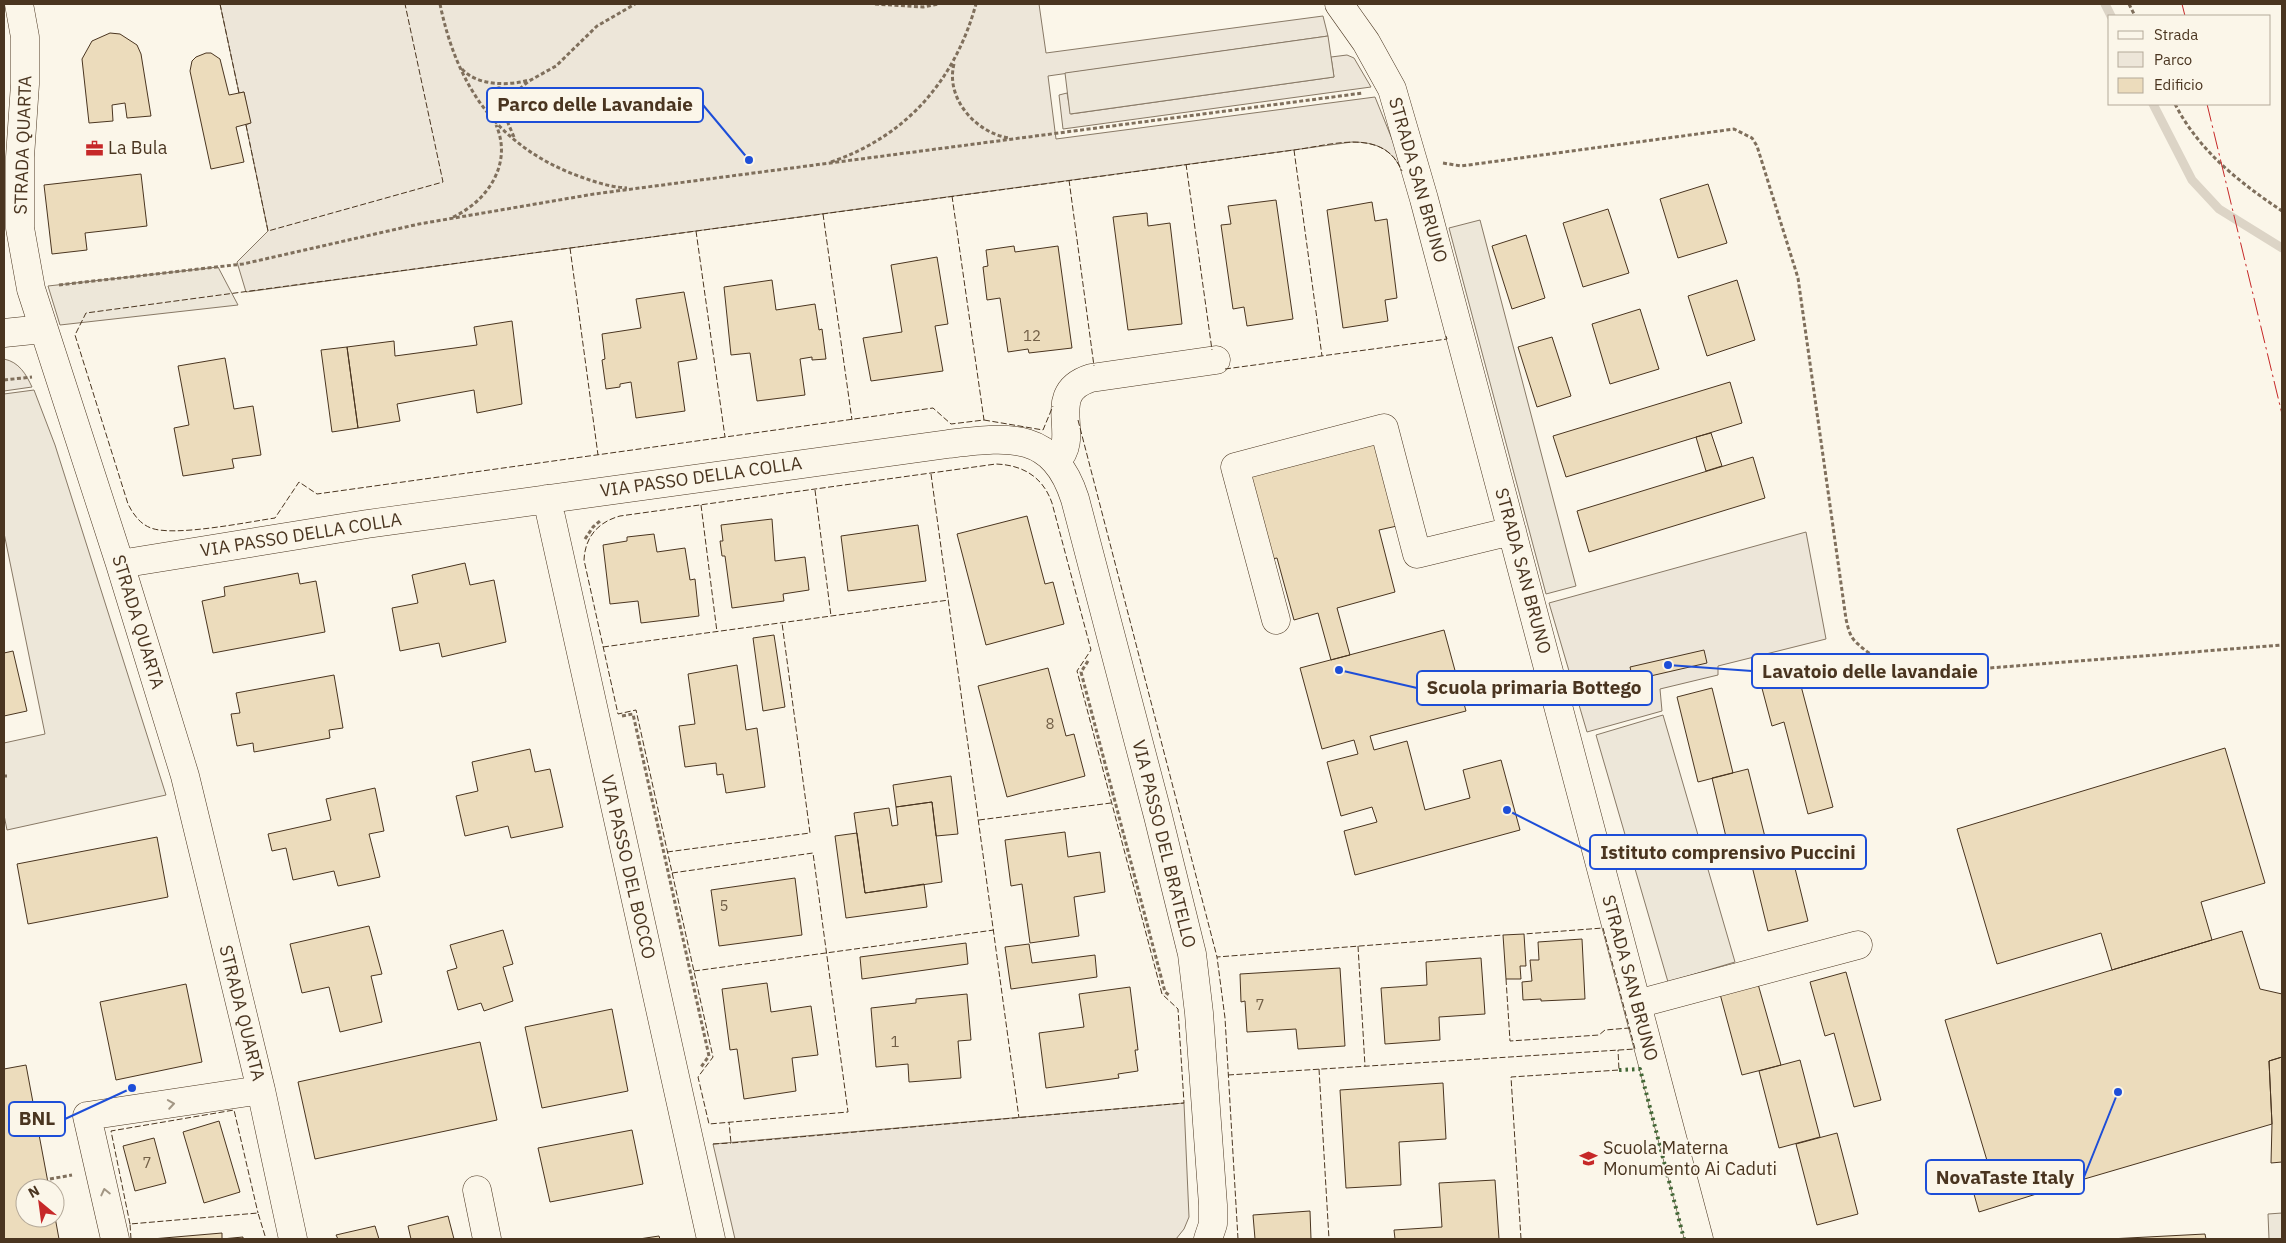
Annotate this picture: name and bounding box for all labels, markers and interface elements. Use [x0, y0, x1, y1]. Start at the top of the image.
legend [2108, 15, 2271, 105]
text: Strada [2154, 25, 2198, 44]
text: Parco [2154, 50, 2192, 69]
street label: STRADA QUARTA [9, 75, 36, 215]
text: Edificio [2154, 75, 2203, 94]
callout: Parco delle Lavandaie [487, 88, 703, 122]
text: Parco delle Lavandaie [497, 92, 693, 116]
street label: STRADA SAN BRUNO [1384, 95, 1453, 265]
place label: La Bula [108, 136, 168, 159]
office icon: La Bula [84, 138, 104, 158]
house number: 12 [1023, 326, 1041, 345]
street label: VIA PASSO DELLA COLLA [598, 451, 804, 502]
street label: STRADA SAN BRUNO [1490, 485, 1557, 656]
street label: VIA PASSO DELLA COLLA [199, 507, 404, 562]
street label: STRADA QUARTA [107, 552, 170, 692]
callout: Lavatoio delle lavandaie [1752, 654, 1988, 688]
text: Lavatoio delle lavandaie [1762, 659, 1978, 683]
callout: Scuola primaria Bottego [1417, 671, 1652, 705]
text: Scuola primaria Bottego [1426, 675, 1642, 699]
house number: 8 [1045, 714, 1055, 733]
street label: VIA PASSO DEL BRATELLO [1127, 737, 1202, 950]
street label: VIA PASSO DEL BOCCO [596, 773, 661, 961]
callout: Istituto comprensivo Puccini [1590, 835, 1866, 869]
text: Istituto comprensivo Puccini [1600, 840, 1856, 864]
street label: STRADA SAN BRUNO [1597, 892, 1664, 1063]
house number: 5 [719, 896, 729, 915]
street label: STRADA QUARTA [214, 943, 271, 1084]
house number: 7 [1255, 995, 1265, 1014]
house number: 1 [890, 1032, 900, 1051]
one-way arrow [167, 1099, 175, 1109]
callout: BNL [9, 1102, 65, 1136]
text: BNL [19, 1106, 55, 1130]
place label: Scuola Materna Monumento Ai Caduti [1603, 1136, 1777, 1180]
school or university icon: Scuola Materna Monumento Ai Caduti [1579, 1148, 1599, 1168]
house number: 7 [142, 1153, 152, 1172]
callout: NovaTaste Italy [1926, 1160, 2084, 1194]
text: NovaTaste Italy [1936, 1165, 2075, 1189]
north arrow [15, 1178, 65, 1228]
text: N [25, 1181, 42, 1202]
one-way arrow [100, 1187, 111, 1196]

